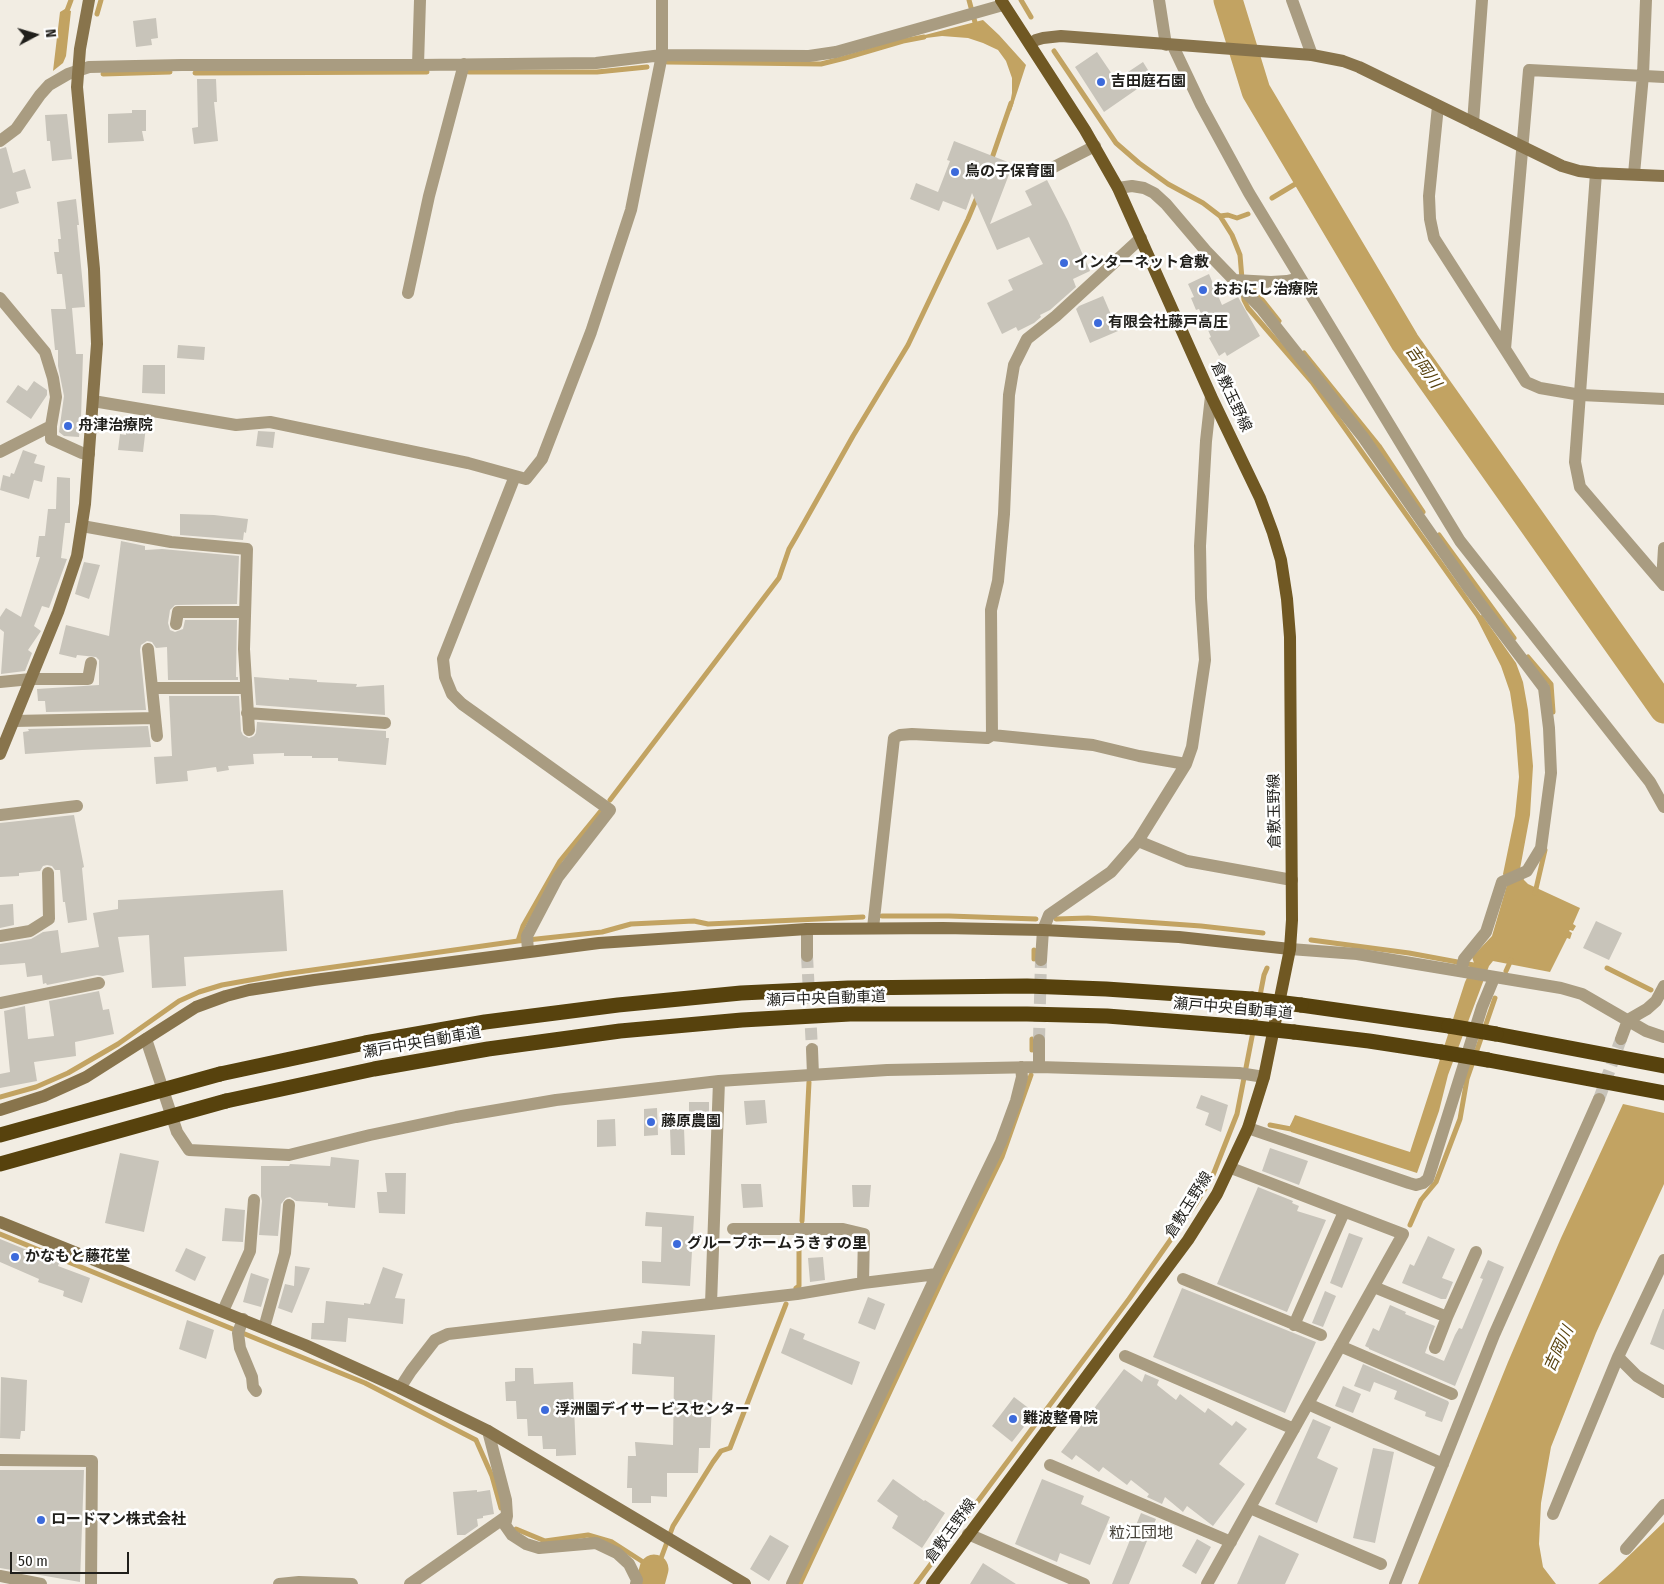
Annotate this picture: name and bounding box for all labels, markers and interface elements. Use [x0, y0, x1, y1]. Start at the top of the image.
north arrow [10, 10, 60, 60]
text: N [42, 28, 59, 38]
place label: 吉田庭石園 [1111, 73, 1186, 91]
marker: 吉田庭石園 [1095, 76, 1107, 88]
place label: 鳥の子保育園 [965, 163, 1055, 181]
marker: 鳥の子保育園 [949, 166, 961, 178]
place label: インターネット倉敷 [1074, 254, 1209, 272]
marker: インターネット倉敷 [1058, 257, 1070, 269]
place label: おおにし治療院 [1213, 281, 1318, 299]
marker: おおにし治療院 [1197, 284, 1209, 296]
place label: 有限会社藤戸高圧 [1108, 314, 1228, 332]
marker: 有限会社藤戸高圧 [1092, 317, 1104, 329]
water label: 吉岡川 [1401, 342, 1445, 392]
street label: 倉敷玉野線 [1207, 359, 1255, 435]
place label: 舟津治療院 [78, 417, 153, 435]
marker: 舟津治療院 [62, 420, 74, 432]
street label: 倉敷玉野線 [1265, 773, 1285, 849]
street label: 瀬戸中央自動車道 [766, 988, 886, 1010]
street label: 瀬戸中央自動車道 [1172, 995, 1294, 1023]
street label: 瀬戸中央自動車道 [361, 1024, 483, 1062]
place label: 藤原農園 [661, 1113, 721, 1131]
marker: 藤原農園 [645, 1116, 657, 1128]
street label: 倉敷玉野線 [1161, 1168, 1217, 1242]
place label: グループホームうきすの里 [687, 1235, 867, 1253]
marker: グループホームうきすの里 [671, 1238, 683, 1250]
place label: かなもと藤花堂 [25, 1248, 130, 1266]
marker: かなもと藤花堂 [9, 1251, 21, 1263]
water label: 吉岡川 [1540, 1323, 1578, 1375]
place label: 浮洲園デイサービスセンター [555, 1401, 750, 1419]
marker: 浮洲園デイサービスセンター [539, 1404, 551, 1416]
place label: 難波整骨院 [1023, 1410, 1098, 1428]
marker: 難波整骨院 [1007, 1413, 1019, 1425]
street label: 倉敷玉野線 [922, 1495, 980, 1567]
place label: ロードマン株式会社 [51, 1511, 186, 1529]
marker: ロードマン株式会社 [35, 1514, 47, 1526]
district label: 粒江団地 [1109, 1524, 1173, 1544]
scale bar [12, 1542, 131, 1574]
text: 50 m [18, 1552, 48, 1570]

